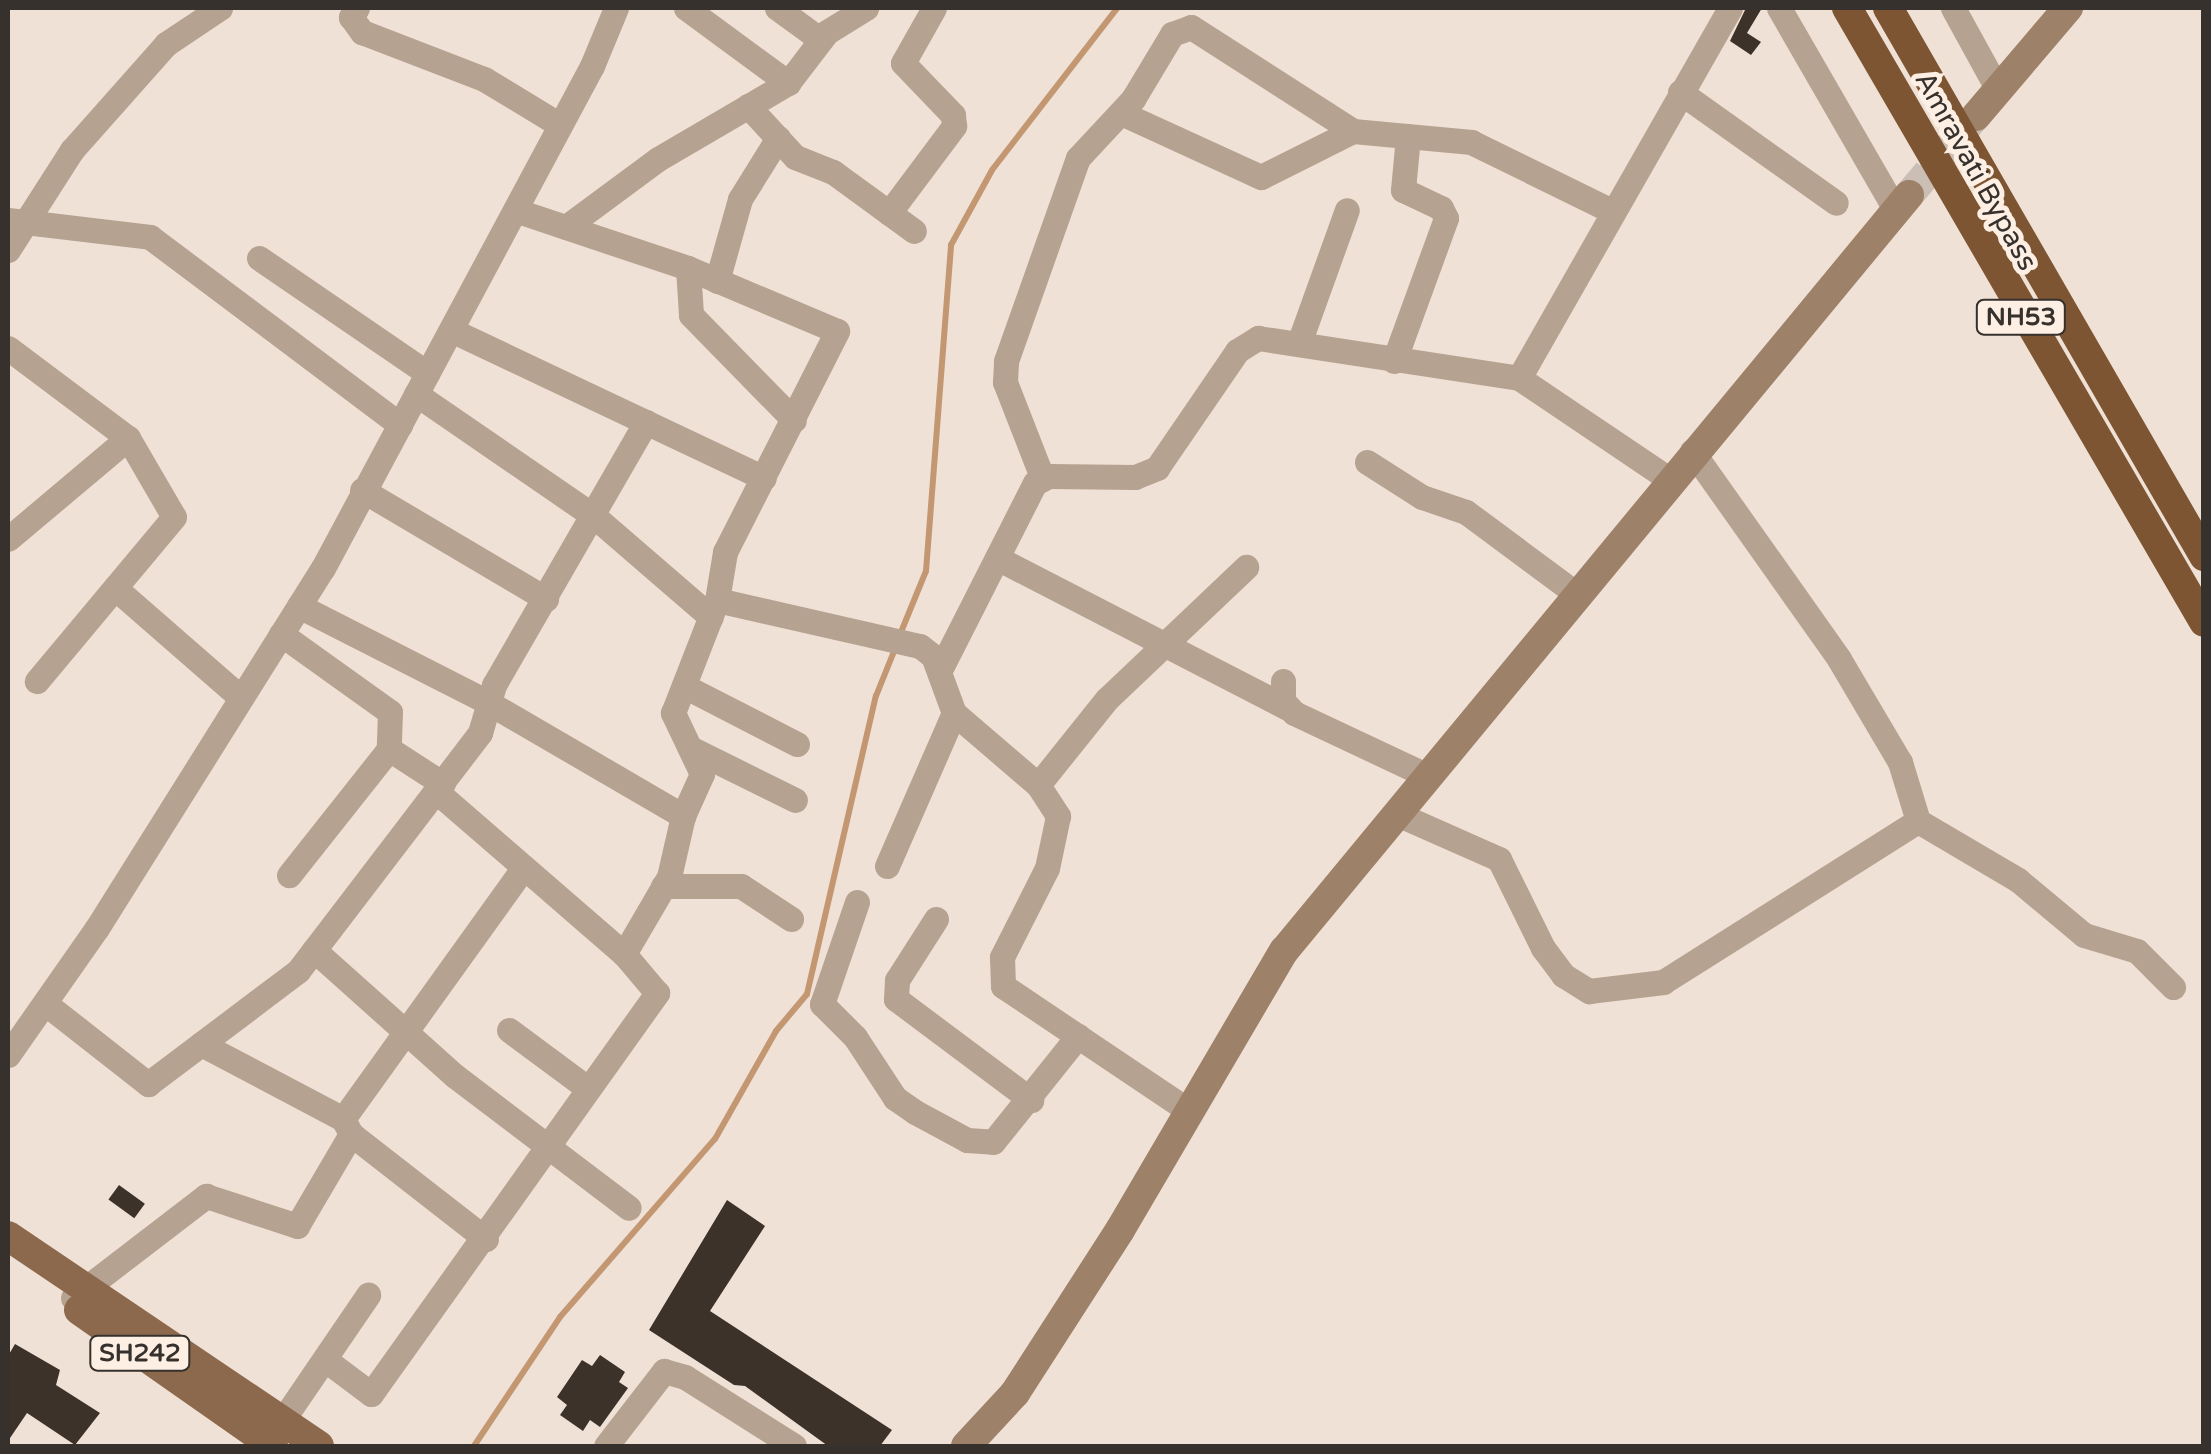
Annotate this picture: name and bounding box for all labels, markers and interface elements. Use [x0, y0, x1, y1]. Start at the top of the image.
street label: Amravati Bypass [1907, 66, 2045, 276]
road number: NH53 [1974, 297, 2068, 337]
road number: SH242 [88, 1333, 192, 1373]

